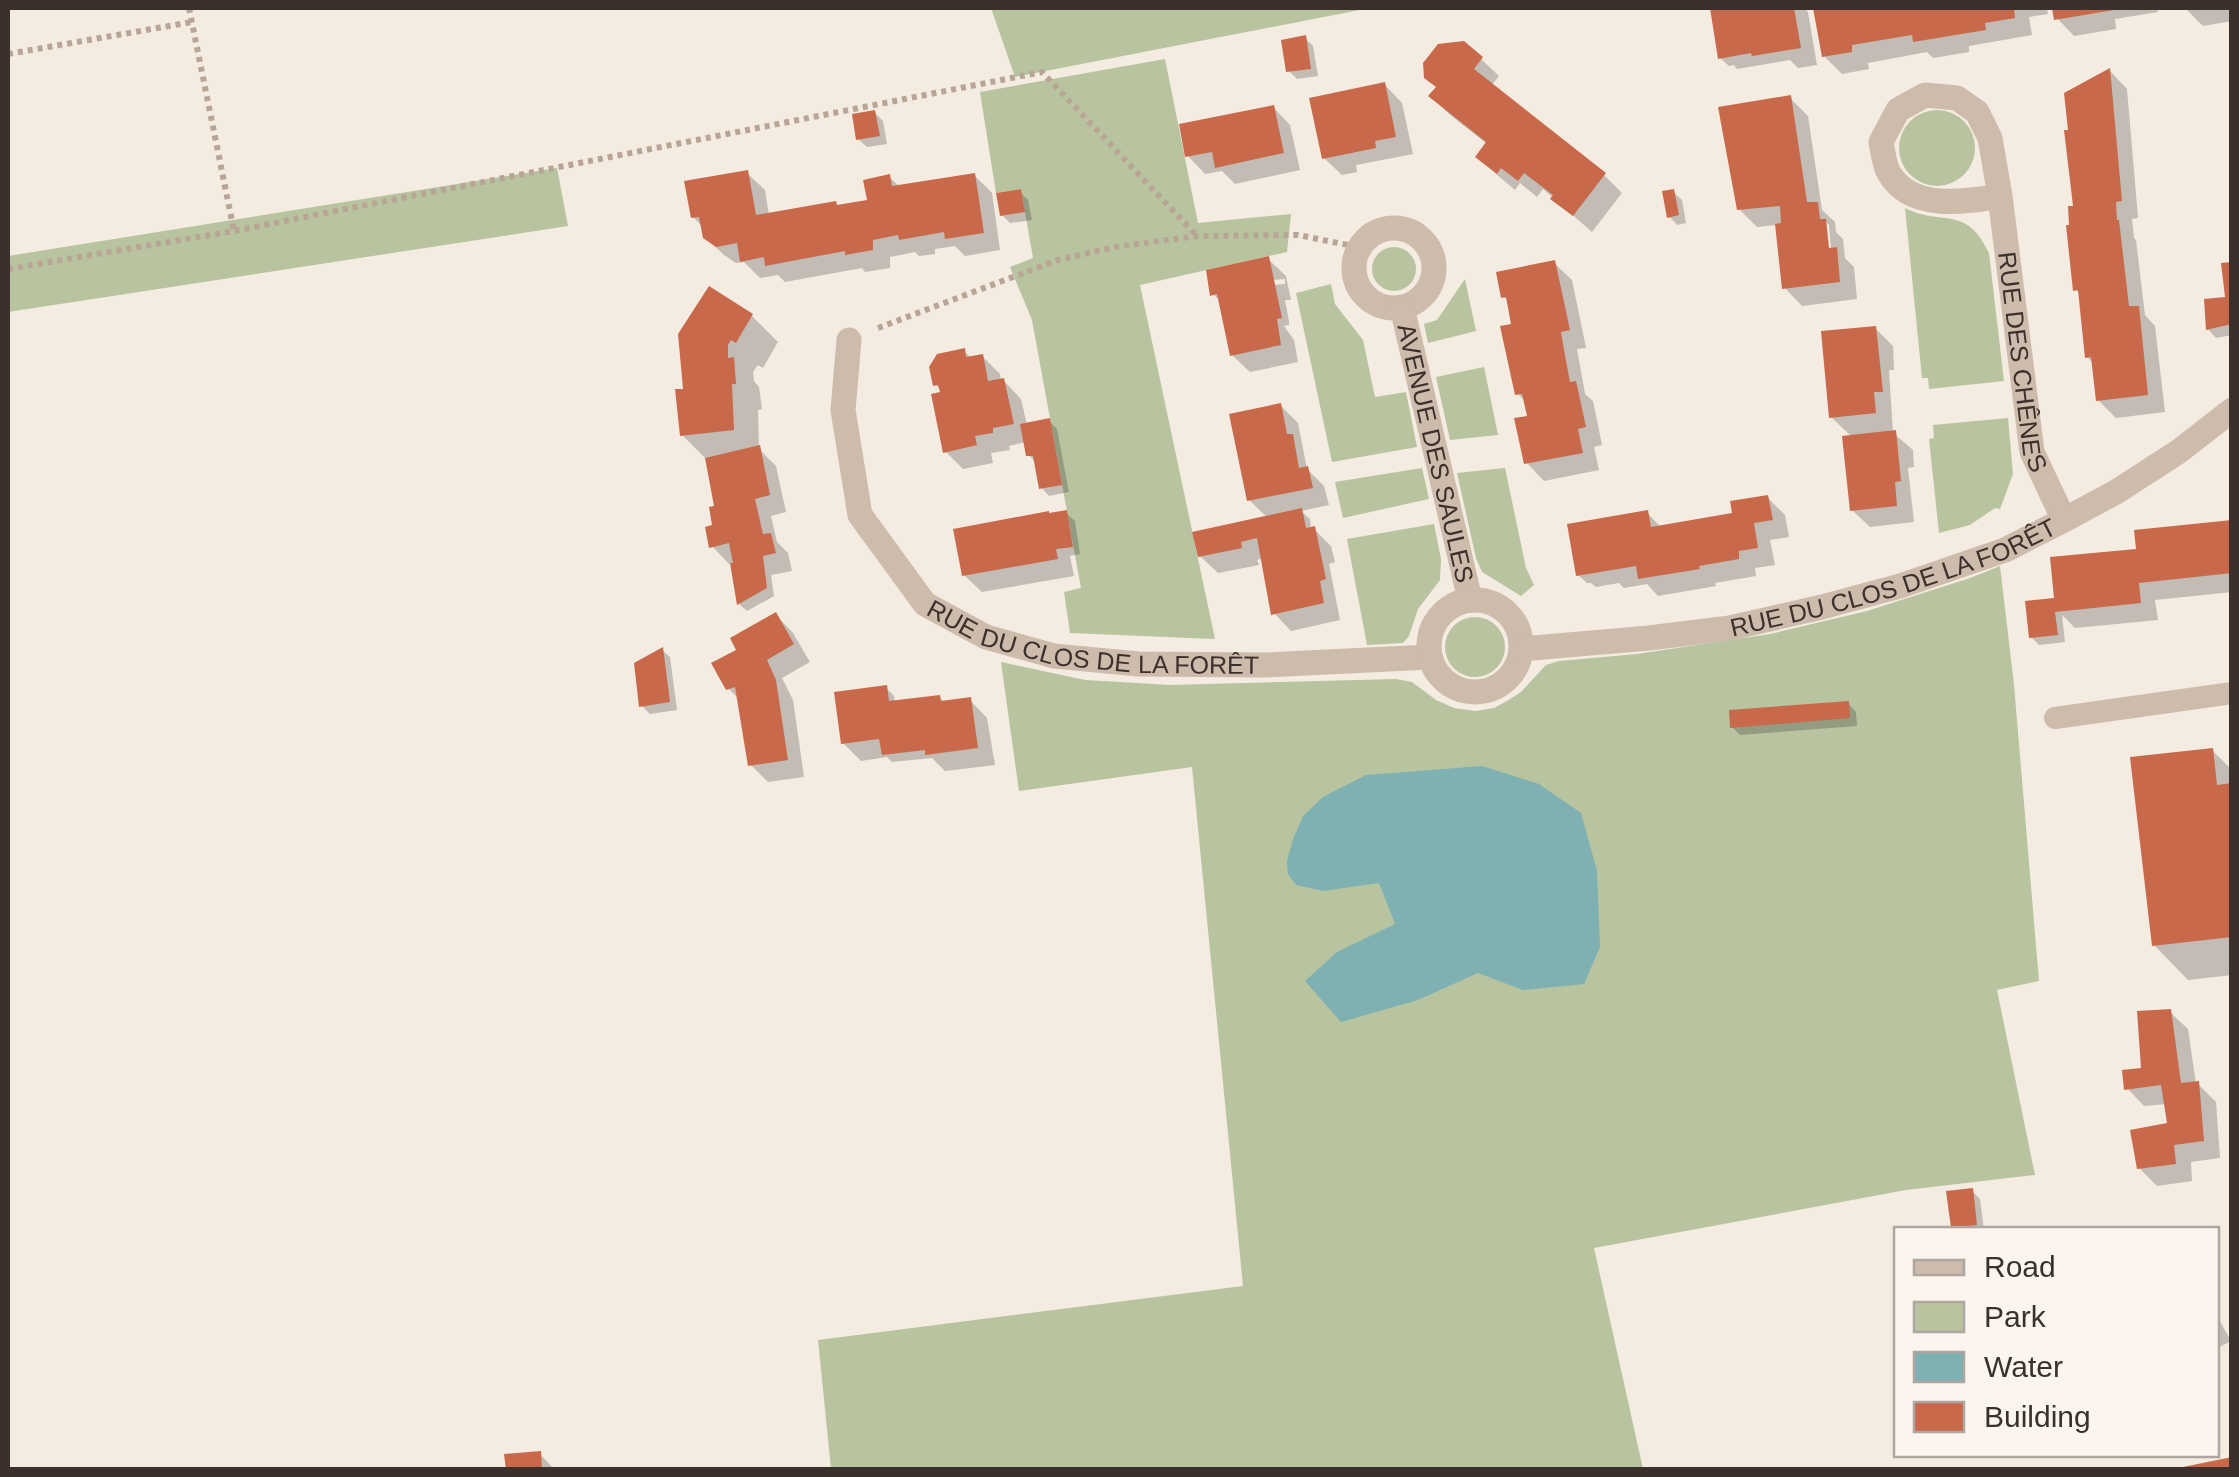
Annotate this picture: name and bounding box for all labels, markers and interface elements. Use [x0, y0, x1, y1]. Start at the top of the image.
street label: RUE DES CHÊNES [1993, 250, 2053, 476]
street label: AVENUE DES SAULES [1392, 321, 1480, 585]
street label: RUE DU CLOS DE LA FORÊT [1728, 513, 2060, 642]
street label: RUE DU CLOS DE LA FORÊT [923, 594, 1259, 679]
legend [1894, 1227, 2219, 1457]
text: Road [1984, 1250, 2056, 1283]
text: Park [1984, 1300, 2047, 1333]
text: Water [1984, 1350, 2063, 1383]
text: Building [1984, 1400, 2091, 1433]

